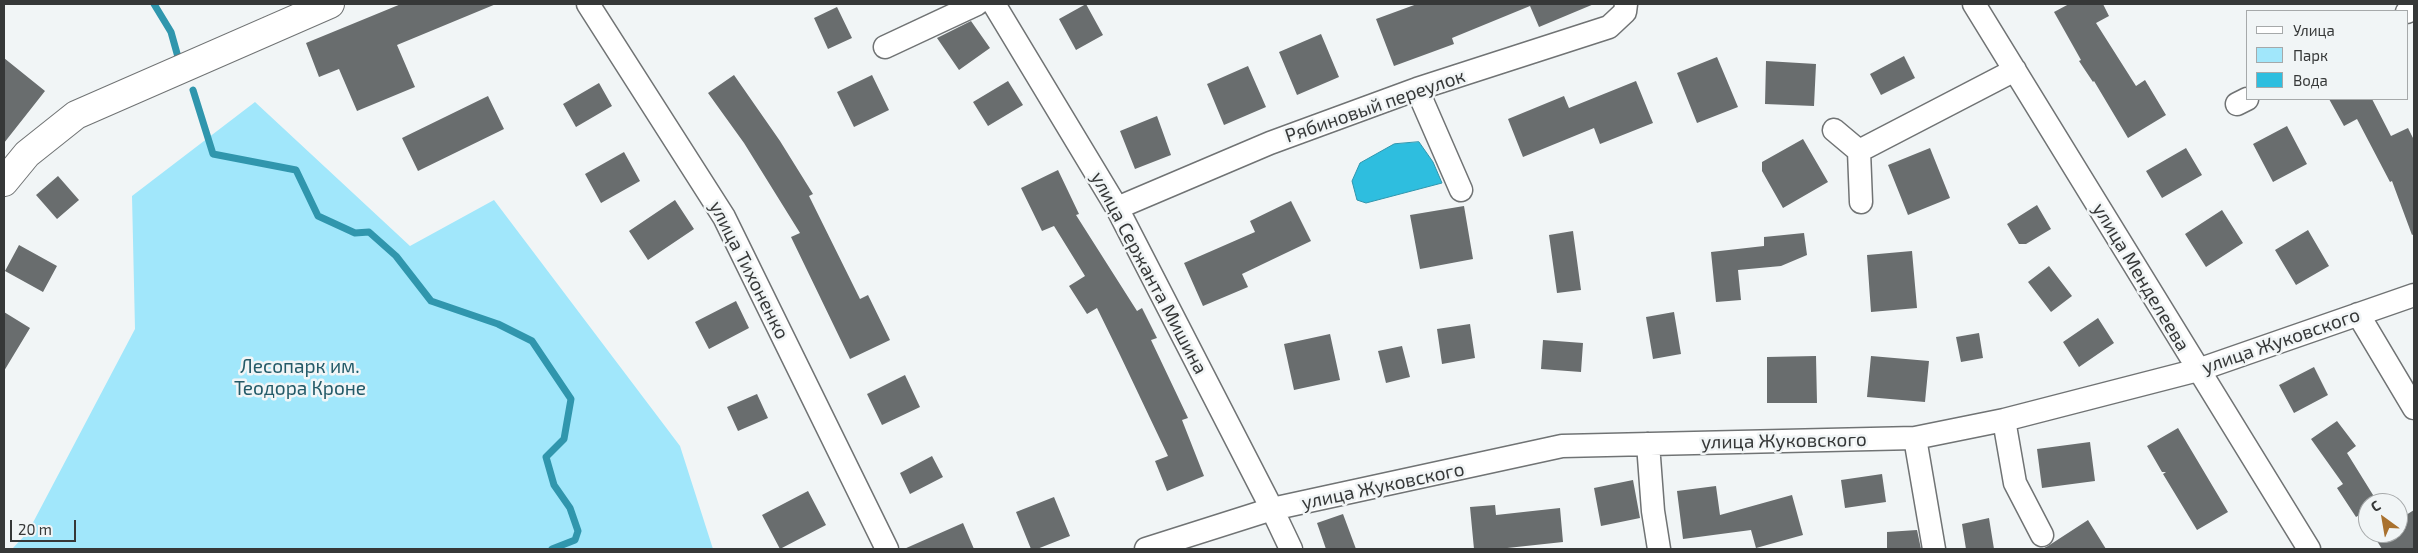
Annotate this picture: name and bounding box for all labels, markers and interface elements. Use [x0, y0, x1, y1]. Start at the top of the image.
legend [2246, 10, 2408, 100]
text: Улица [2293, 21, 2335, 39]
text: Парк [2293, 46, 2328, 64]
street label: Рябиновый переулок [1282, 64, 1468, 148]
text: Вода [2293, 71, 2328, 89]
street label: улица Сержанта Мишина [1086, 168, 1212, 378]
street label: улица Тихоненко [704, 197, 794, 343]
street label: улица Менделеева [2088, 199, 2194, 355]
street label: улица Жуковского [2199, 303, 2363, 379]
park label: Лесопарк им. Теодора Кроне [234, 356, 366, 400]
street label: улица Жуковского [1701, 428, 1867, 454]
street label: улица Жуковского [1300, 458, 1466, 514]
north arrow [2358, 493, 2408, 543]
text: С [2367, 496, 2383, 515]
scale bar [12, 510, 79, 542]
text: 20 m [18, 520, 52, 538]

